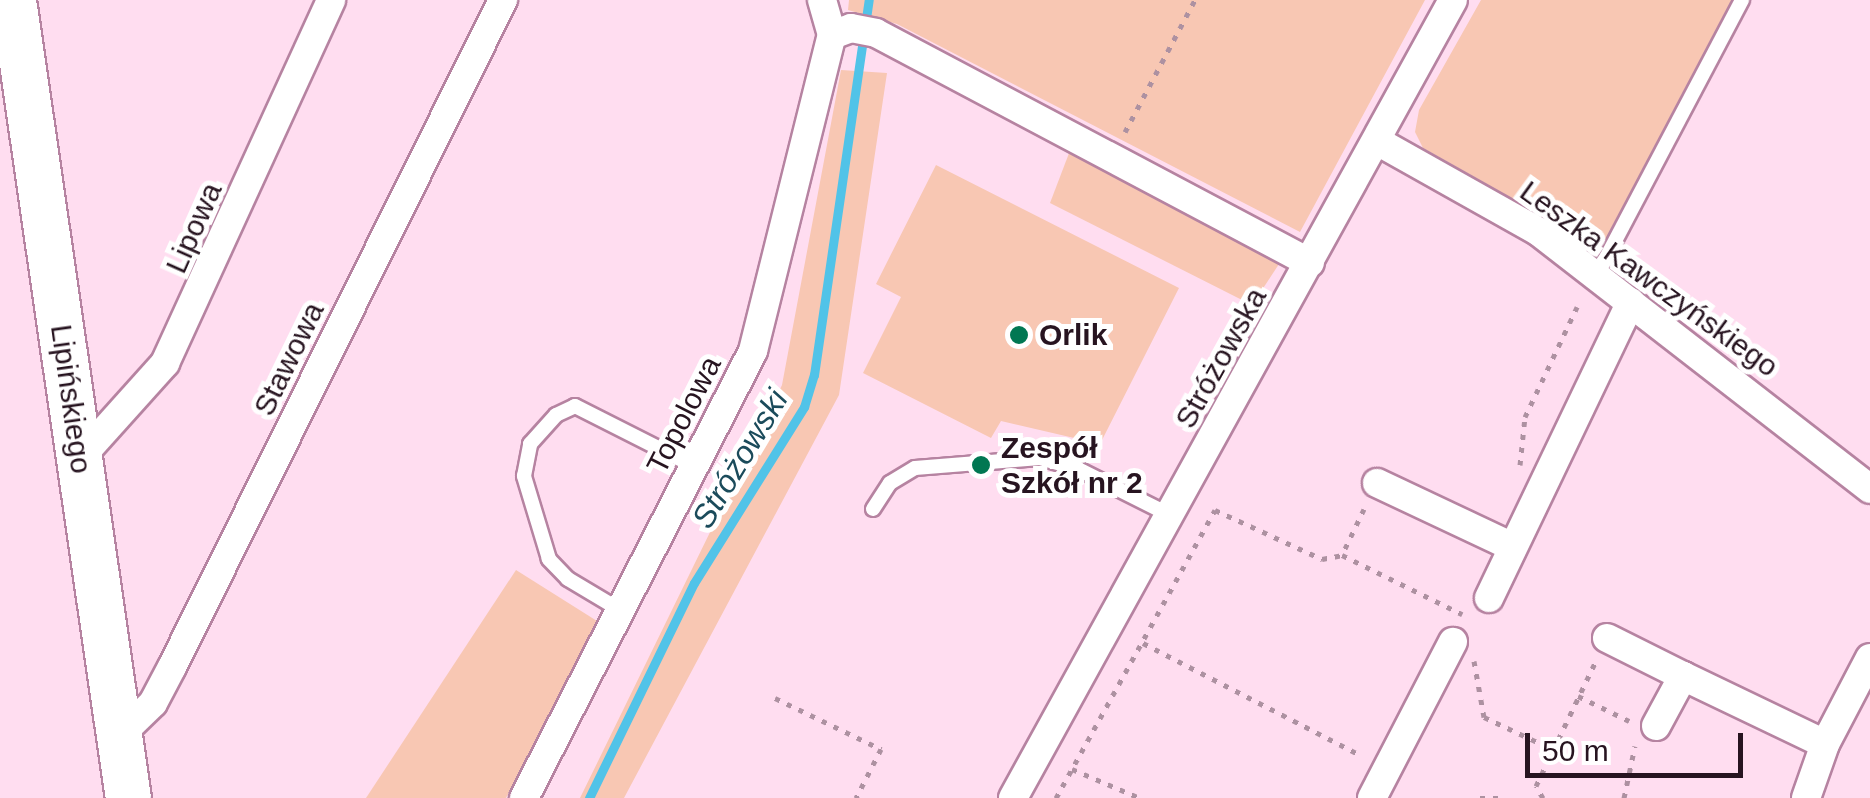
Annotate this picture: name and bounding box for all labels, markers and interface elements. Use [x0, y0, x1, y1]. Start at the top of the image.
street label: Leszka Kawczyńskiego [1513, 173, 1785, 385]
street label: Lipowa [158, 177, 230, 279]
street label: Stróżowska [1168, 281, 1274, 435]
street label: Stawowa [246, 296, 332, 422]
place label: Orlik [1039, 317, 1107, 353]
street label: Lipińskiego [43, 322, 99, 476]
marker: Orlik [1008, 324, 1030, 346]
street label: Topolowa [639, 350, 729, 480]
water label: Stróżowski [684, 383, 796, 535]
place label: Zespół Szkół nr 2 [1001, 430, 1143, 500]
marker: Zespół Szkół nr 2 [970, 454, 992, 476]
scale bar [1530, 713, 1748, 775]
text: 50 m [1542, 734, 1609, 767]

